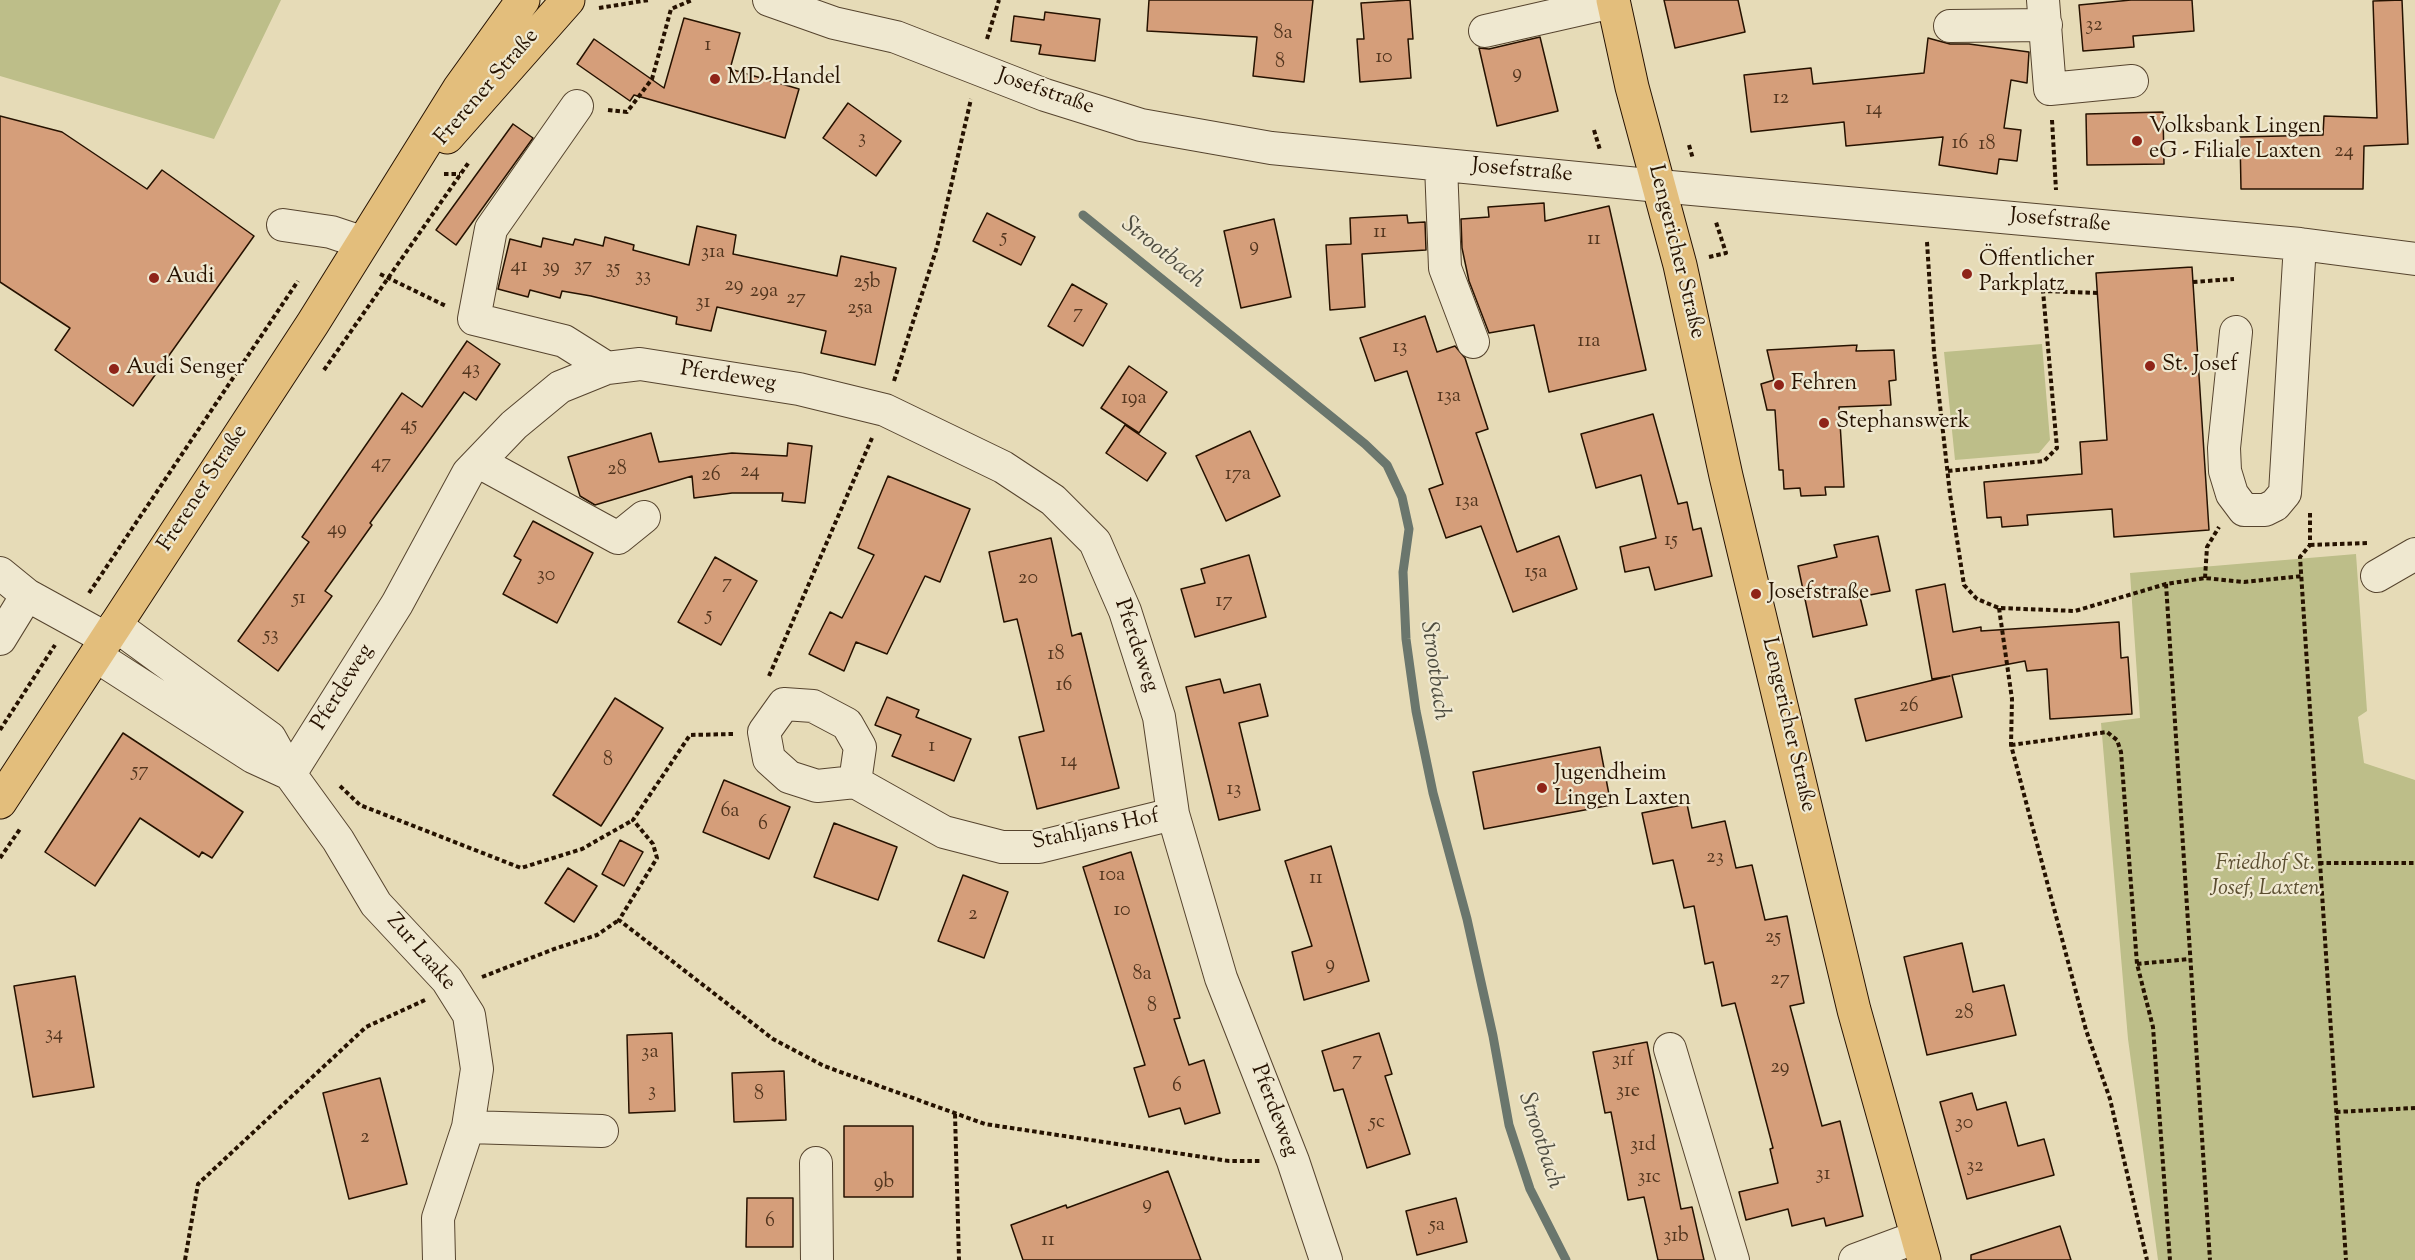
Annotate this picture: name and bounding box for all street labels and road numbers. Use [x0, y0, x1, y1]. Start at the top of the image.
street label: Frerener Straße [430, 24, 546, 152]
street label: Josefstraße [993, 64, 1097, 122]
street label: Josefstraße [1470, 154, 1574, 190]
street label: Lengericher Straße [1641, 162, 1709, 342]
street label: Josefstraße [2008, 204, 2112, 240]
street label: Pferdeweg [678, 357, 778, 399]
street label: Frerener Straße [153, 421, 255, 557]
street label: Pferdeweg [1107, 596, 1163, 696]
street label: Lengericher Straße [1754, 635, 1820, 815]
street label: Pferdeweg [307, 640, 381, 736]
street label: Stahljans Hof [1030, 805, 1162, 857]
street label: Zur Laake [379, 909, 461, 997]
street label: Pferdeweg [1243, 1061, 1303, 1161]

